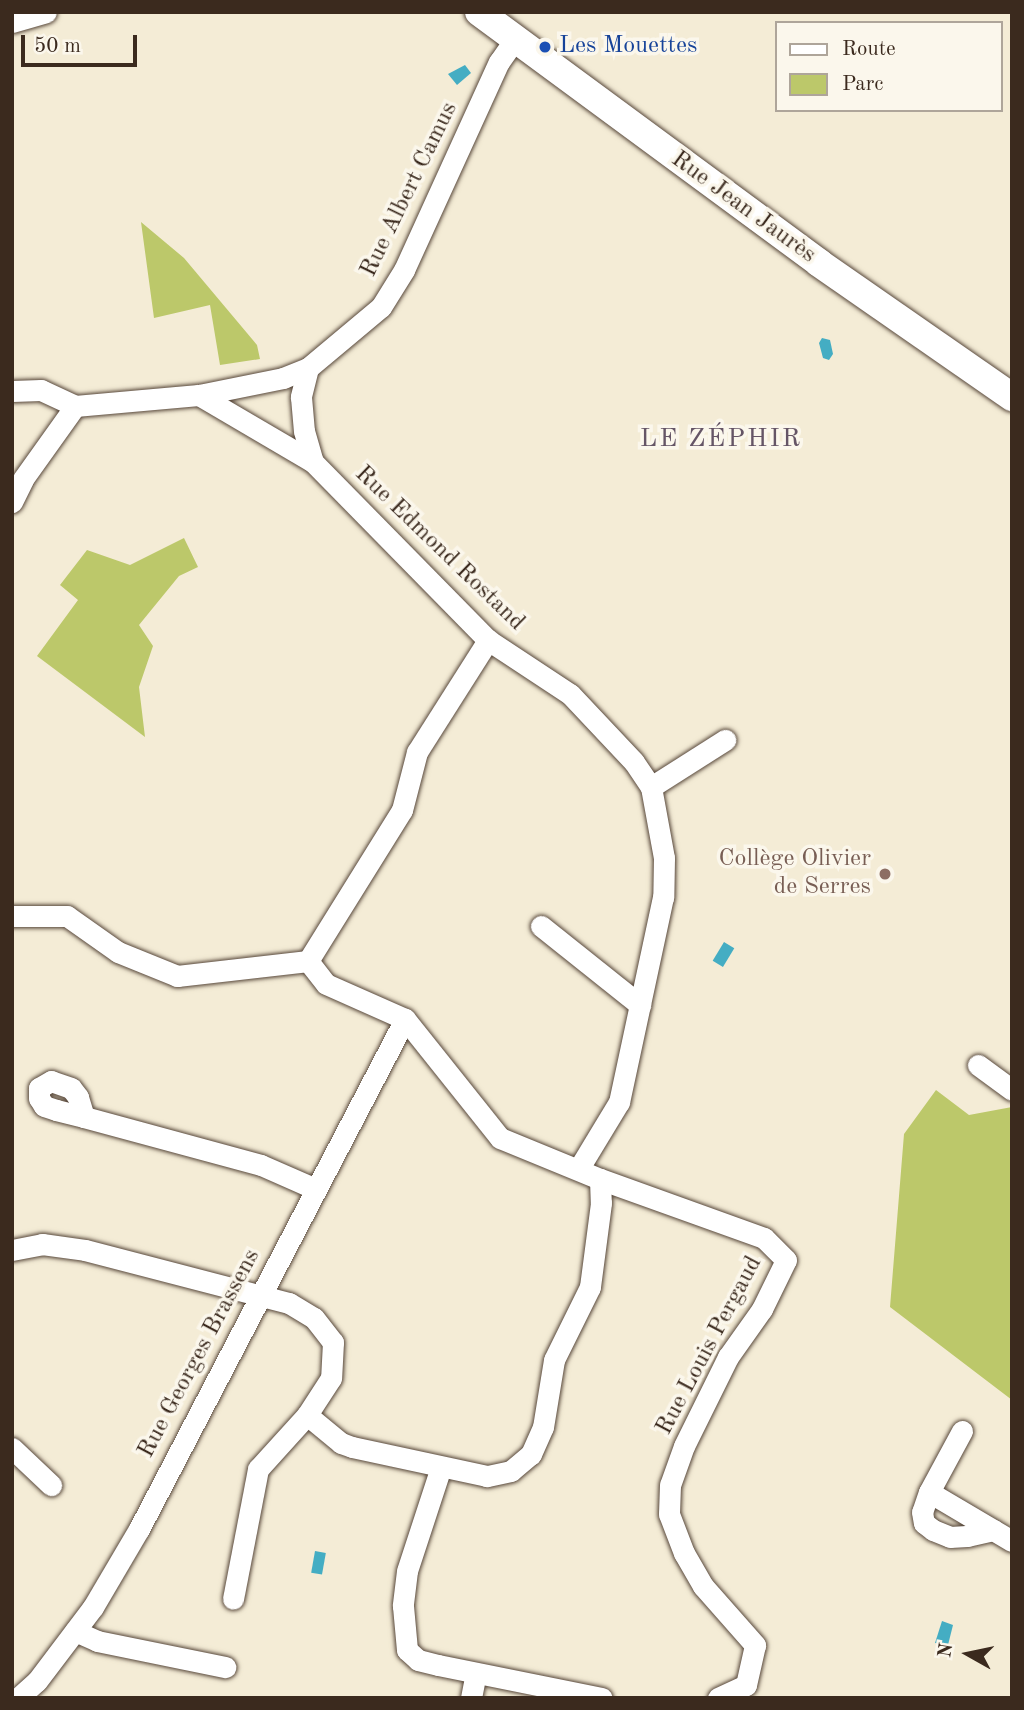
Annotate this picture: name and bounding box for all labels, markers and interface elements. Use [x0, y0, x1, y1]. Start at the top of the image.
scale bar [24, 21, 140, 65]
legend [776, 21, 1003, 112]
place label: Les Mouettes [559, 33, 697, 61]
text: 50 m [34, 36, 81, 57]
marker: Les Mouettes [537, 39, 553, 55]
text: Route [842, 39, 896, 60]
text: Parc [842, 74, 884, 95]
street label: Rue Albert Camus [355, 98, 465, 282]
street label: Rue Jean Jaurès [665, 146, 821, 270]
district label: LE ZÉPHIR [641, 424, 801, 456]
street label: Rue Edmond Rostand [348, 460, 530, 638]
place label: Collège Olivier de Serres [718, 846, 871, 902]
marker: Collège Olivier de Serres [877, 866, 893, 882]
street label: Rue Georges Brassens [133, 1245, 267, 1463]
street label: Rue Louis Pergaud [651, 1252, 769, 1440]
north arrow [933, 1619, 1003, 1689]
text: N [936, 1642, 957, 1659]

